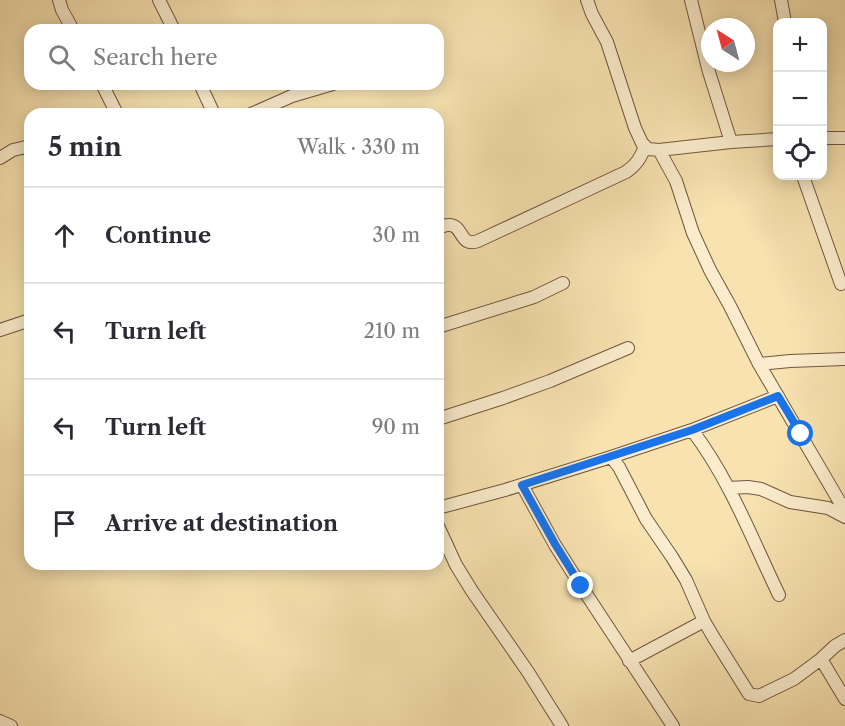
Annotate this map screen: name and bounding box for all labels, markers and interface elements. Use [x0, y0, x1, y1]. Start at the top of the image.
north arrow [701, 18, 755, 72]
map controls [773, 18, 827, 180]
button: + [773, 18, 827, 72]
search box [24, 24, 444, 90]
icon: search [45, 41, 78, 74]
text: Search here [93, 44, 218, 71]
button: − [773, 72, 827, 126]
button: locate [773, 126, 827, 180]
text: 5 min [48, 131, 122, 163]
text: Walk · 330 m [297, 135, 420, 159]
icon: ahead [48, 219, 81, 252]
text: Continue [105, 222, 211, 249]
text: 30 m [372, 223, 420, 247]
icon: left [48, 315, 81, 348]
text: Turn left [105, 318, 206, 345]
text: 210 m [363, 319, 420, 343]
icon: left [48, 411, 81, 444]
text: Turn left [105, 414, 206, 441]
text: 90 m [372, 415, 420, 439]
route start [787, 420, 813, 446]
icon: arrive [48, 507, 81, 540]
text: Arrive at destination [105, 510, 338, 537]
route end [567, 572, 593, 598]

